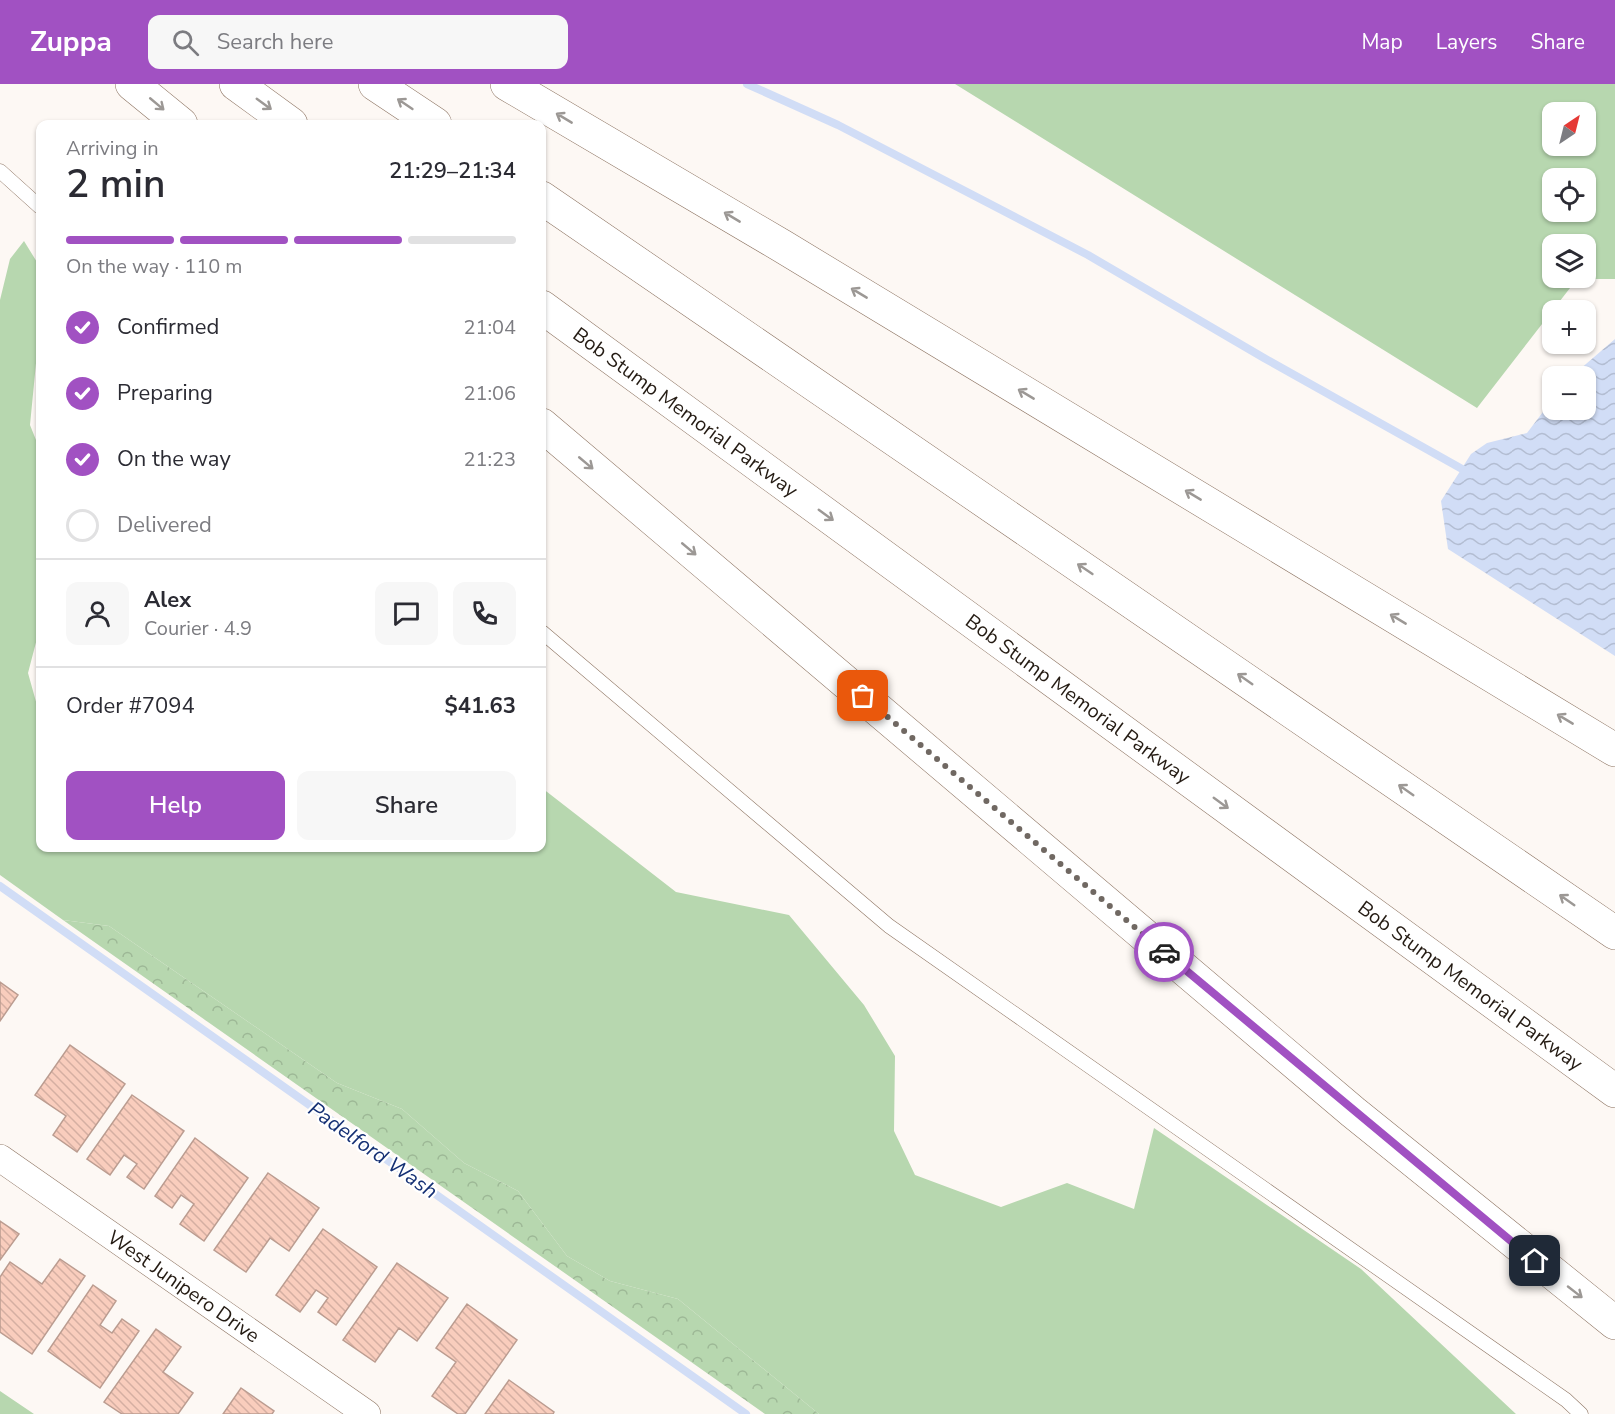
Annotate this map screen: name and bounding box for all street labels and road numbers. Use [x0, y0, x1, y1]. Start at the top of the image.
street label: Bob Stump Memorial Parkway [568, 321, 804, 504]
street label: Bob Stump Memorial Parkway [960, 607, 1197, 790]
street label: Bob Stump Memorial Parkway [1353, 894, 1589, 1077]
street label: West Junipero Drive [102, 1224, 265, 1349]

